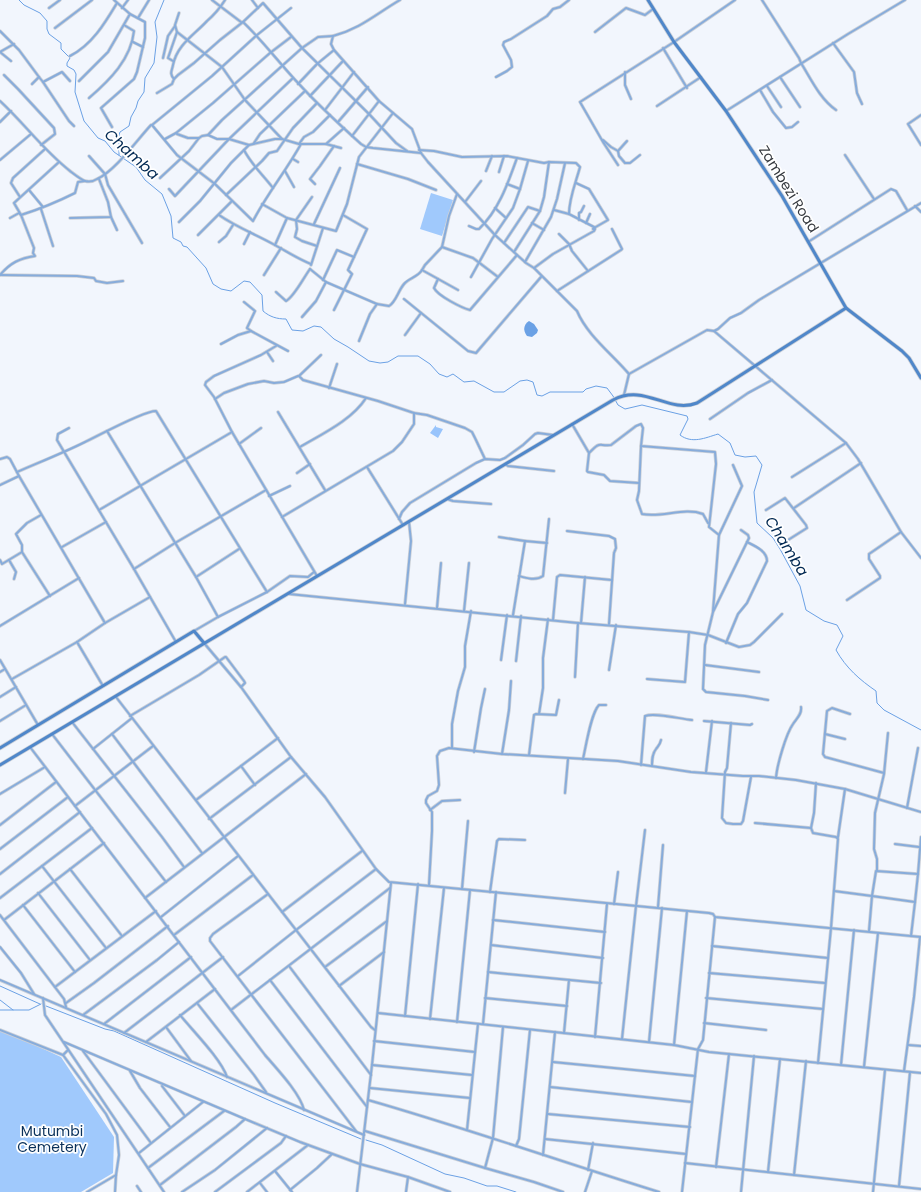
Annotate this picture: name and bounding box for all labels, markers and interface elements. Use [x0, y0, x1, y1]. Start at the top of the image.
water label: Chamba [100, 124, 164, 184]
street label: Zambezi Road [754, 141, 824, 237]
water label: Chamba [760, 512, 814, 580]
park label: Mutumbi Cemetery [17, 1121, 87, 1157]

